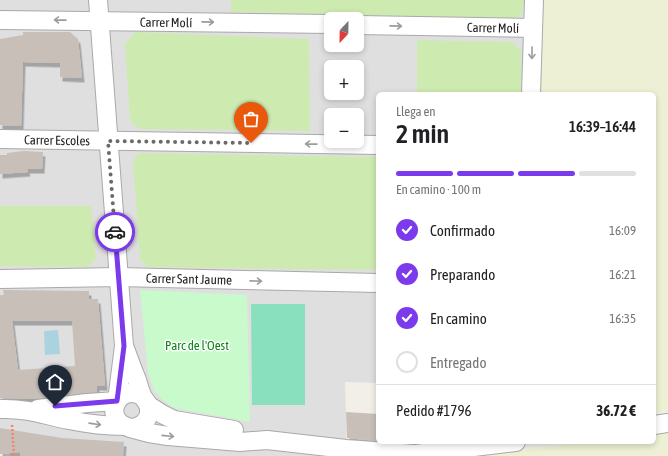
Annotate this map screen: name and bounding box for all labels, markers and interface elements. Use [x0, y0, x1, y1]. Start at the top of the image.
north arrow [324, 12, 364, 52]
map controls [324, 12, 364, 148]
street label: Carrer Molí [140, 15, 192, 30]
one-way arrow [54, 16, 67, 24]
one-way arrow [201, 18, 214, 26]
street label: Carrer Molí [467, 20, 519, 36]
one-way arrow [389, 22, 402, 29]
one-way arrow [528, 46, 536, 59]
button: + [324, 60, 364, 100]
pin [234, 102, 268, 143]
text: Llega en [396, 104, 436, 119]
icon: bag [240, 108, 262, 130]
button: − [324, 108, 364, 148]
text: 16:39–16:44 [569, 118, 636, 135]
text: 2 min [396, 119, 449, 149]
street label: Carrer Escoles [24, 132, 91, 148]
one-way arrow [305, 140, 318, 148]
text: En camino · 100 m [396, 182, 481, 197]
courier [95, 212, 135, 252]
icon: check [396, 219, 418, 241]
icon: car [104, 221, 126, 243]
text: Confirmado [430, 222, 495, 239]
text: 16:09 [609, 223, 636, 238]
icon: check [396, 263, 418, 285]
text: Preparando [430, 266, 495, 283]
text: 16:21 [609, 267, 636, 282]
street label: Carrer Sant Jaume [146, 271, 232, 288]
one-way arrow [249, 277, 262, 284]
icon: check [396, 307, 418, 329]
text: En camino [430, 310, 487, 327]
text: 16:35 [609, 311, 636, 326]
park label: Parc de l'Oest [165, 338, 229, 353]
text: Entregado [430, 354, 487, 371]
pin [38, 365, 72, 406]
icon: home [44, 371, 66, 393]
text: Pedido #1796 [396, 402, 472, 419]
text: 36.72 € [596, 402, 636, 419]
one-way arrow [88, 420, 101, 428]
one-way arrow [161, 432, 174, 440]

